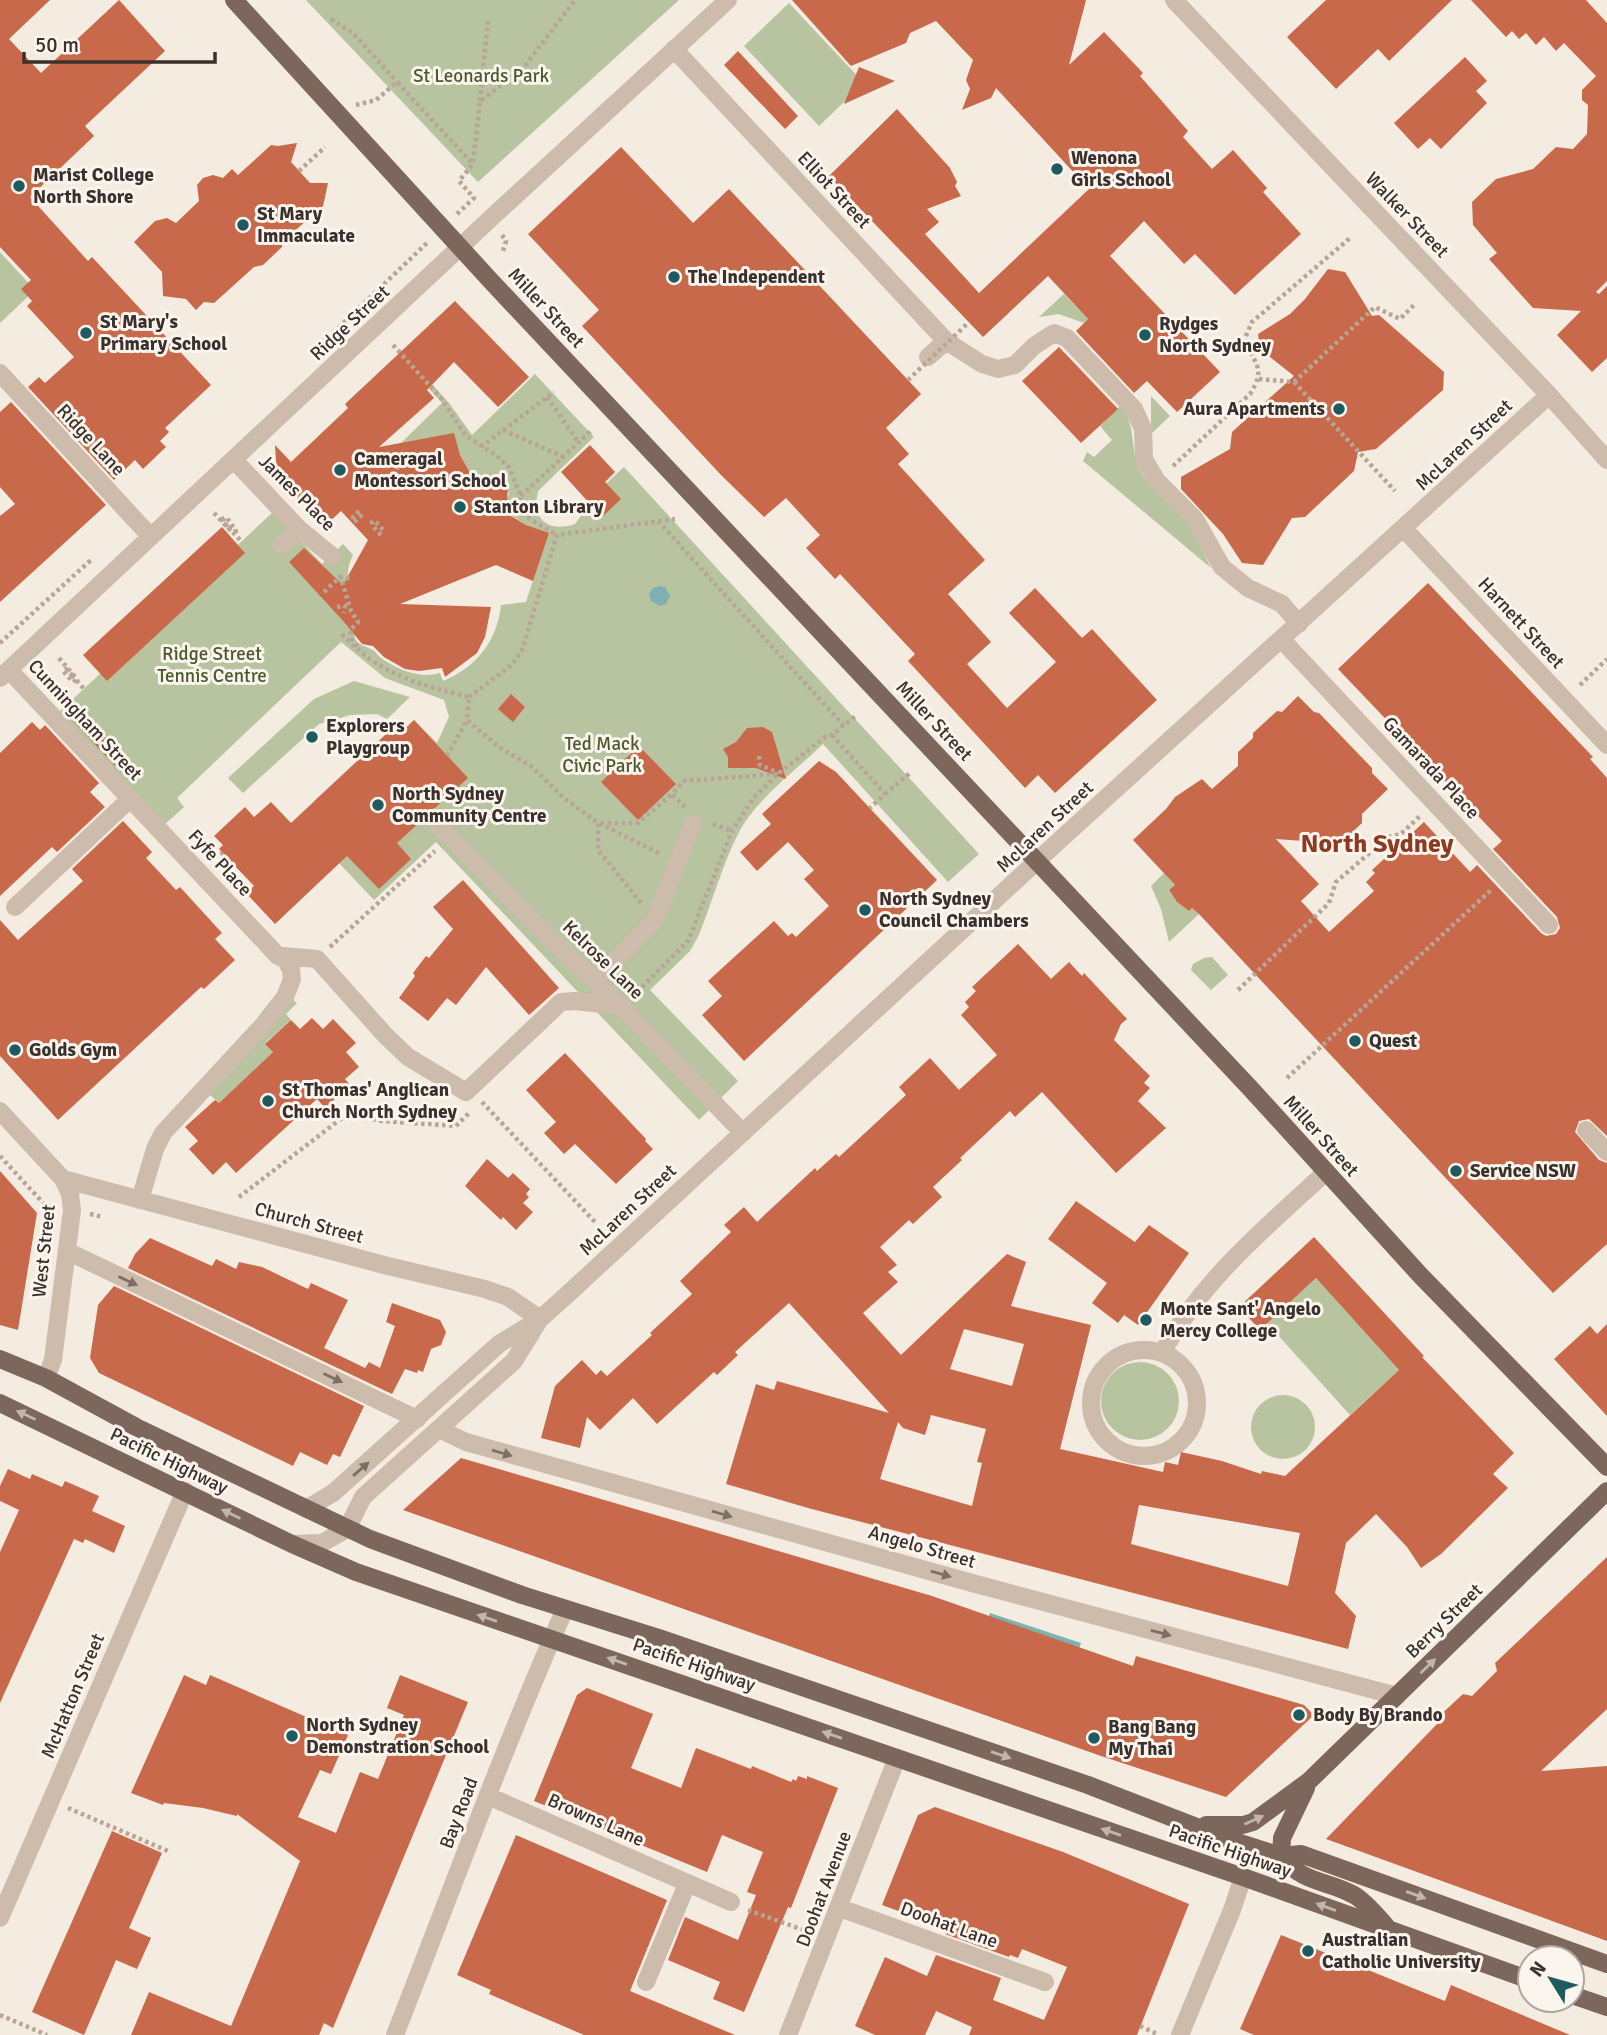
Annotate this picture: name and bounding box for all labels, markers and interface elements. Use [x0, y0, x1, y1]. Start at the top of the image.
scale bar [24, 21, 215, 65]
text: 50 m [35, 32, 79, 58]
park label: St Leonards Park [413, 64, 550, 88]
street label: Elliot Street [792, 146, 876, 234]
place label: Wenona Girls School [1071, 146, 1171, 192]
marker: Wenona Girls School [1049, 161, 1065, 177]
place label: Marist College North Shore [33, 163, 154, 209]
street label: Walker Street [1360, 167, 1454, 263]
marker: Marist College North Shore [11, 178, 27, 194]
place label: St Mary Immaculate [257, 202, 355, 248]
marker: St Mary Immaculate [235, 217, 251, 233]
street label: Miller Street [503, 263, 590, 354]
place label: The Independent [688, 265, 825, 289]
marker: The Independent [666, 269, 682, 285]
street label: Ridge Street [305, 280, 395, 366]
place label: St Mary's Primary School [100, 310, 227, 356]
place label: Rydges North Sydney [1159, 312, 1271, 358]
marker: St Mary's Primary School [78, 325, 94, 341]
marker: Rydges North Sydney [1137, 327, 1153, 343]
street label: McLaren Street [1411, 394, 1518, 496]
place label: Aura Apartments [1183, 397, 1325, 421]
street label: Ridge Lane [52, 399, 130, 481]
marker: Aura Apartments [1331, 401, 1347, 417]
place label: Cameragal Montessori School [354, 447, 507, 493]
street label: James Place [253, 449, 341, 537]
marker: Cameragal Montessori School [332, 462, 348, 478]
place label: Stanton Library [474, 495, 604, 519]
marker: Stanton Library [452, 499, 468, 515]
street label: Harnett Street [1473, 572, 1570, 674]
park label: Ridge Street Tennis Centre [157, 642, 267, 688]
street label: Cunningham Street [23, 654, 147, 786]
street label: Miller Street [891, 676, 978, 767]
street label: Gamarada Place [1377, 712, 1485, 824]
place label: Explorers Playgroup [326, 714, 410, 760]
marker: Explorers Playgroup [304, 729, 320, 745]
park label: Ted Mack Civic Park [562, 732, 642, 778]
street label: McLaren Street [992, 776, 1099, 878]
place label: North Sydney Community Centre [392, 782, 547, 828]
marker: North Sydney Community Centre [370, 797, 386, 813]
street label: Fyfe Place [183, 824, 257, 902]
district label: North Sydney [1300, 828, 1454, 860]
place label: North Sydney Council Chambers [879, 887, 1029, 933]
marker: North Sydney Council Chambers [857, 902, 873, 918]
street label: Kelrose Lane [557, 915, 649, 1005]
place label: Quest [1369, 1029, 1417, 1053]
marker: Quest [1347, 1033, 1363, 1049]
place label: Golds Gym [29, 1038, 117, 1062]
marker: Golds Gym [7, 1042, 23, 1058]
place label: St Thomas' Anglican Church North Sydney [282, 1078, 458, 1124]
street label: Miller Street [1278, 1090, 1364, 1182]
marker: St Thomas' Anglican Church North Sydney [260, 1093, 276, 1109]
street label: McLaren Street [575, 1159, 682, 1261]
place label: Service NSW [1470, 1159, 1576, 1183]
marker: Service NSW [1448, 1163, 1464, 1179]
street label: Church Street [252, 1197, 366, 1249]
street label: West Street [27, 1203, 61, 1299]
one-way arrow [118, 1275, 138, 1286]
place label: Monte Sant' Angelo Mercy College [1160, 1297, 1321, 1343]
marker: Monte Sant' Angelo Mercy College [1138, 1312, 1154, 1328]
one-way arrow [323, 1373, 344, 1384]
one-way arrow [16, 1409, 36, 1421]
street label: Pacific Highway [106, 1422, 232, 1500]
one-way arrow [492, 1448, 513, 1458]
one-way arrow [352, 1462, 369, 1477]
one-way arrow [221, 1508, 241, 1519]
one-way arrow [711, 1509, 732, 1519]
street label: Angelo Street [866, 1520, 979, 1574]
one-way arrow [931, 1570, 952, 1580]
street label: Berry Street [1400, 1578, 1488, 1664]
one-way arrow [477, 1612, 498, 1623]
one-way arrow [1150, 1628, 1172, 1639]
street label: McHatton Street [36, 1630, 110, 1762]
street label: Pacific Highway [629, 1633, 759, 1697]
one-way arrow [607, 1655, 628, 1666]
one-way arrow [1420, 1657, 1437, 1674]
place label: Body By Brando [1313, 1703, 1443, 1727]
marker: Body By Brando [1291, 1707, 1307, 1723]
place label: North Sydney Demonstration School [306, 1713, 489, 1759]
place label: Bang Bang My Thai [1108, 1715, 1196, 1761]
marker: North Sydney Demonstration School [284, 1728, 300, 1744]
one-way arrow [822, 1729, 843, 1740]
marker: Bang Bang My Thai [1086, 1730, 1102, 1746]
one-way arrow [990, 1750, 1011, 1761]
street label: Bay Road [434, 1774, 484, 1852]
street label: Browns Lane [544, 1788, 648, 1852]
one-way arrow [1244, 1814, 1265, 1825]
street label: Pacific Highway [1165, 1819, 1295, 1883]
one-way arrow [1101, 1826, 1122, 1837]
street label: Doohat Avenue [791, 1828, 857, 1950]
one-way arrow [1405, 1890, 1426, 1901]
street label: Doohat Lane [897, 1896, 1001, 1954]
one-way arrow [1315, 1901, 1336, 1912]
place label: Australian Catholic University [1322, 1928, 1481, 1974]
marker: Australian Catholic University [1300, 1943, 1316, 1959]
north arrow [1516, 1944, 1586, 2014]
text: N [1525, 1957, 1552, 1982]

